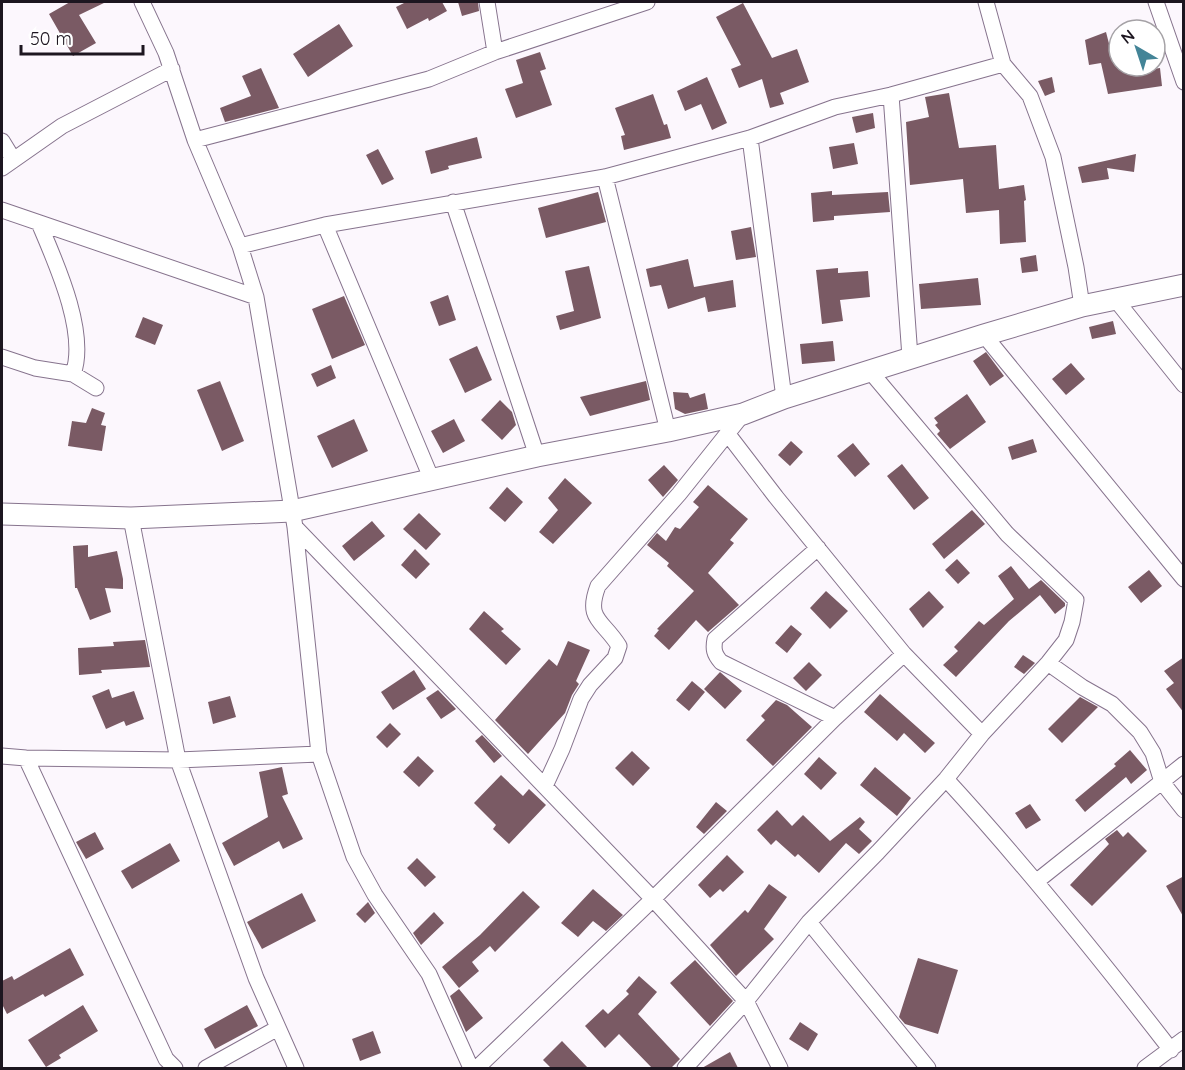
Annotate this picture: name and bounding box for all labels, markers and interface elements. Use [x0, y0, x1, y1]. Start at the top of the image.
scale bar [21, 18, 142, 56]
north arrow [1107, 18, 1167, 78]
text: N [1117, 25, 1138, 48]
text: 50 m [30, 27, 72, 50]

